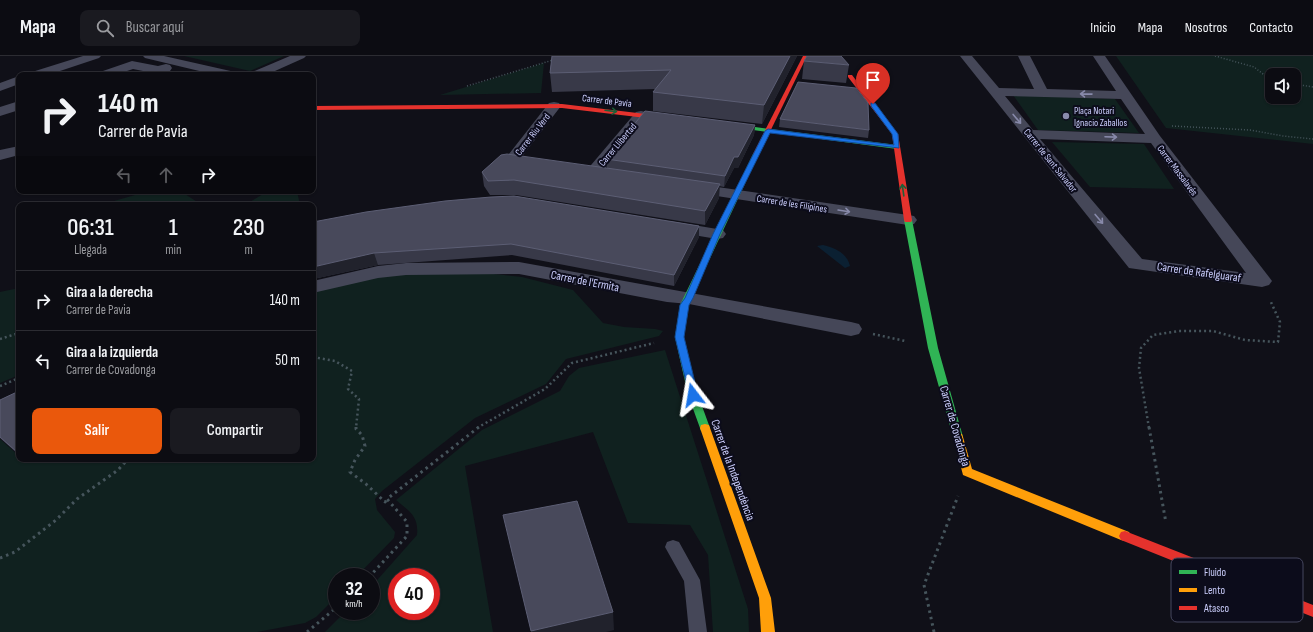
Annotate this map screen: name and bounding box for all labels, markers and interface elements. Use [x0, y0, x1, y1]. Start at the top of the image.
search box [80, 10, 360, 46]
text: Mapa [20, 16, 56, 39]
icon: search [94, 17, 116, 39]
text: Buscar aquí [126, 18, 183, 37]
text: Inicio [1090, 19, 1116, 36]
text: Mapa [1138, 19, 1163, 36]
text: Nosotros [1185, 19, 1227, 36]
text: Contacto [1249, 19, 1293, 36]
pin [856, 63, 890, 104]
map controls [1265, 68, 1301, 104]
button: sound [1265, 68, 1301, 104]
icon: arrive [862, 69, 884, 91]
text: 140 m [98, 87, 159, 120]
icon: right [32, 88, 84, 140]
one-way arrow [1080, 91, 1093, 98]
street label: Carrer de Pavia [581, 92, 632, 110]
place label: Plaça Notari Ignacio Zaballos [1074, 105, 1127, 129]
one-way arrow [604, 107, 617, 115]
street label: Carrer Riu Verd [513, 111, 553, 158]
marker: Plaça Notari Ignacio Zaballos [1061, 111, 1071, 121]
one-way arrow [1013, 113, 1022, 124]
text: Carrer de Pavia [98, 121, 188, 142]
street label: Carrer Llibertad [596, 121, 639, 169]
street label: Carrer de Sant Salvador [1021, 126, 1080, 195]
one-way arrow [1104, 133, 1117, 141]
street label: Carrer Massalavés [1154, 143, 1200, 199]
icon: left [113, 164, 135, 186]
icon: ahead [155, 164, 177, 186]
icon: right [197, 164, 219, 186]
one-way arrow [899, 184, 907, 197]
street label: Carrer de les Filipines [756, 193, 828, 216]
one-way arrow [837, 207, 850, 215]
text: 06:31 [67, 213, 114, 242]
text: 1 [169, 213, 178, 242]
text: 230 [233, 213, 265, 242]
one-way arrow [1095, 214, 1104, 225]
text: Llegada [74, 242, 107, 258]
text: min [165, 242, 182, 258]
text: m [245, 242, 253, 258]
street label: Carrer de Rafelguaraf [1156, 259, 1243, 286]
street label: Carrer de l'Ermita [549, 267, 621, 296]
text: Gira a la derecha [66, 283, 153, 302]
icon: right [32, 290, 54, 312]
text: 140 m [270, 291, 300, 310]
text: Carrer de Pavia [66, 302, 131, 318]
text: Gira a la izquierda [66, 343, 158, 362]
icon: left [32, 350, 54, 372]
text: 50 m [275, 351, 300, 370]
text: Carrer de Covadonga [66, 362, 156, 378]
position arrow [672, 374, 714, 416]
street label: Carrer de Covadonga [936, 384, 973, 468]
button: Salir [32, 408, 162, 454]
button: Compartir [170, 408, 300, 454]
street label: Carrer de la Independència [707, 418, 758, 523]
legend [1171, 558, 1303, 622]
text: Fluido [1204, 566, 1226, 579]
speed limit sign: 40 [388, 568, 440, 620]
text: 32 [345, 577, 363, 601]
text: Lento [1204, 584, 1225, 597]
text: km/h [345, 598, 363, 610]
text: Atasco [1203, 602, 1230, 615]

